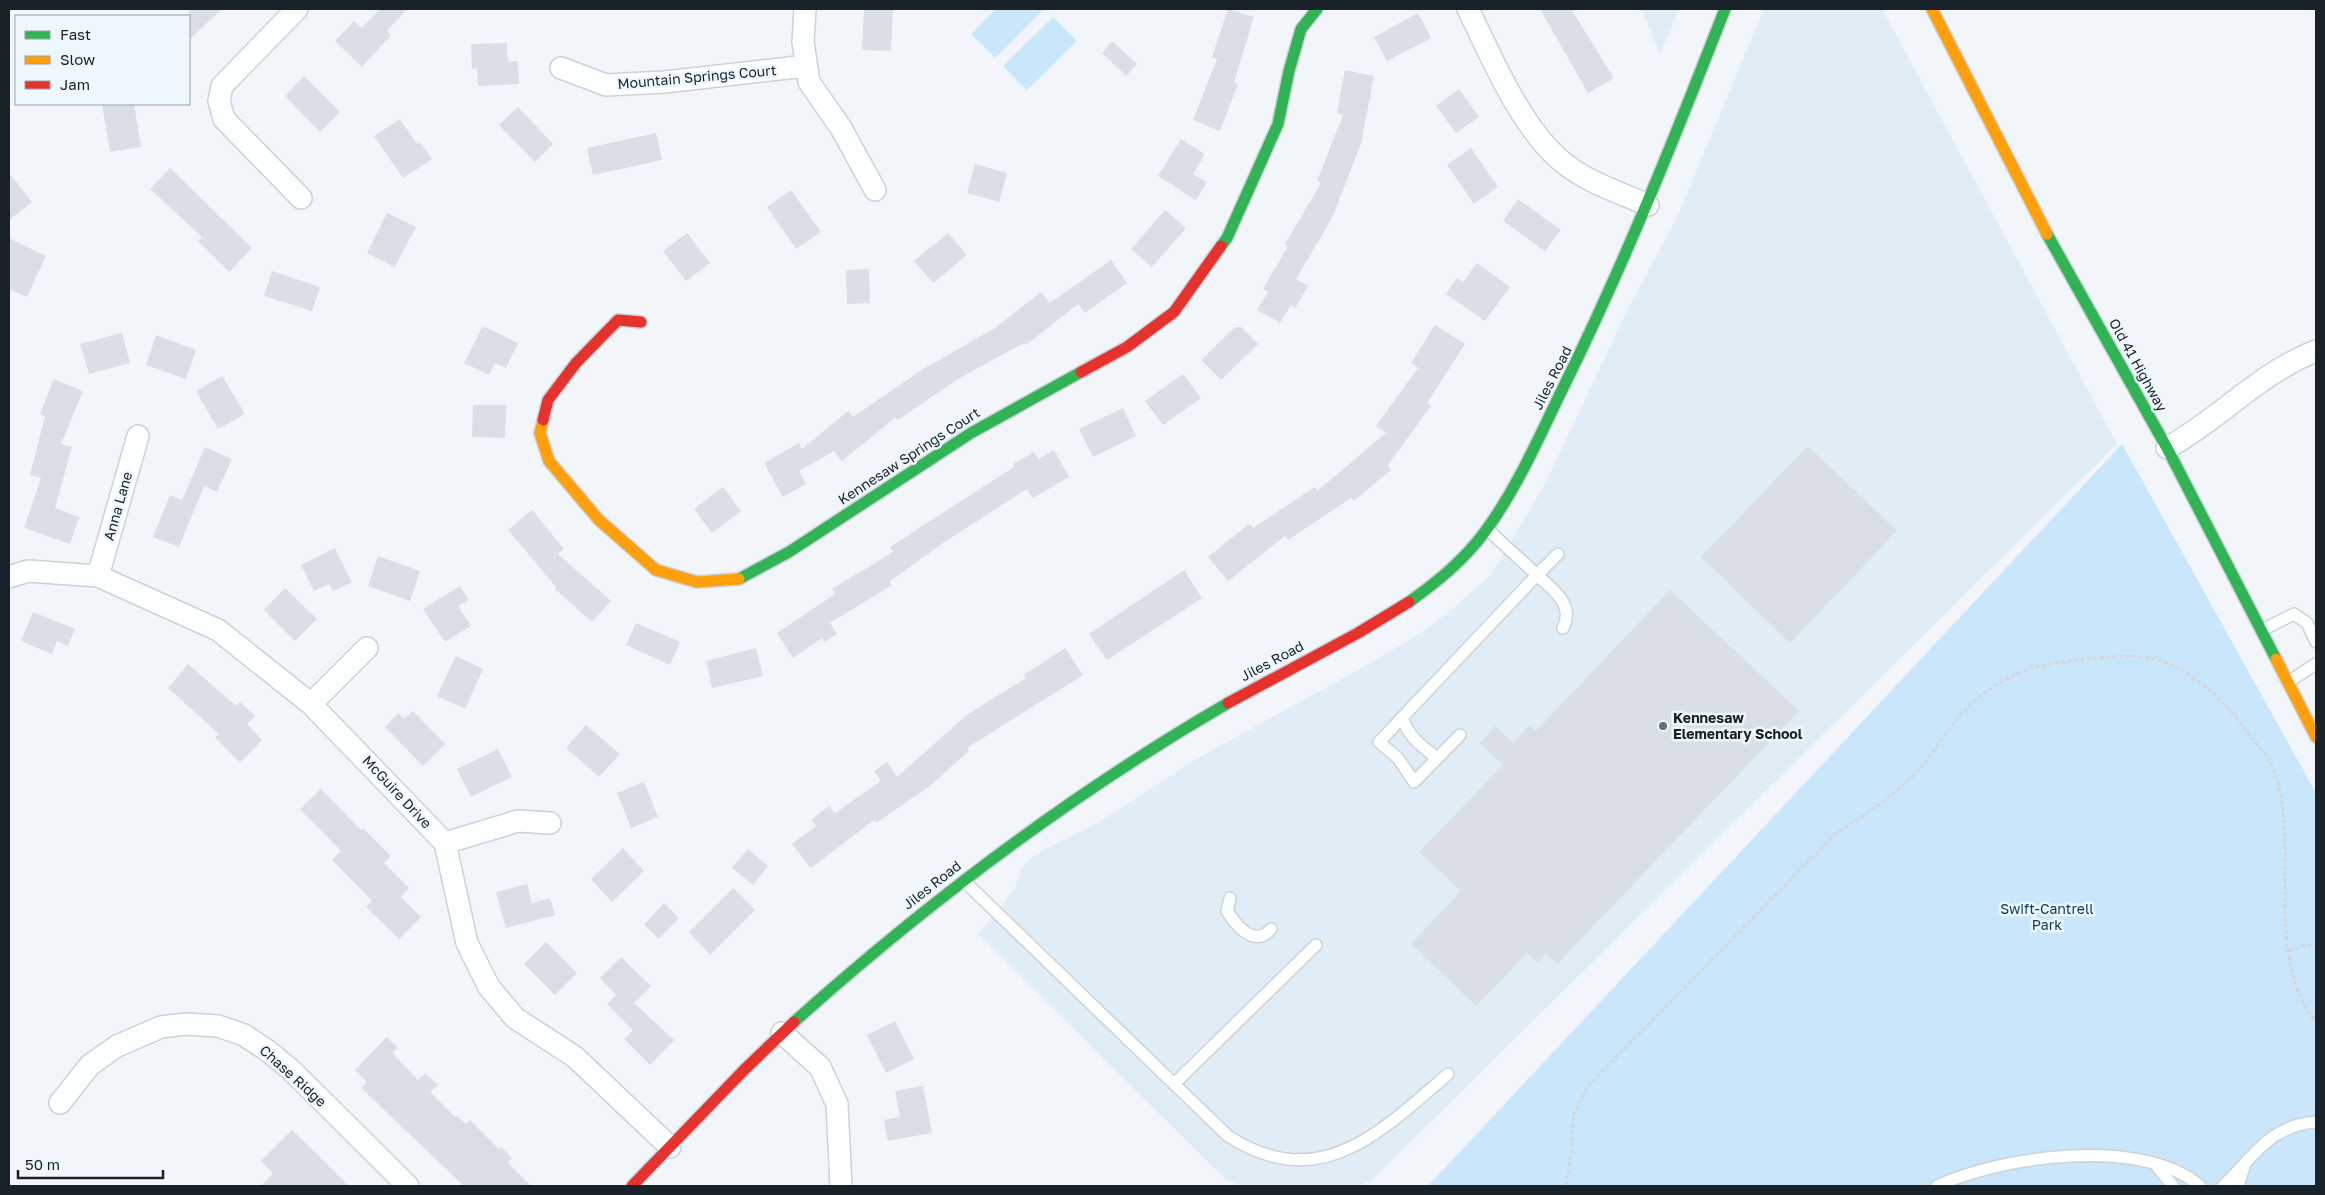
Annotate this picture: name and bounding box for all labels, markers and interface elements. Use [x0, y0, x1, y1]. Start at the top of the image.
legend [15, 15, 190, 105]
text: Fast [60, 25, 91, 43]
text: Slow [60, 50, 95, 68]
street label: Mountain Springs Court [617, 61, 777, 92]
text: Jam [60, 75, 90, 93]
street label: Old 41 Highway [2106, 315, 2171, 414]
street label: Jiles Road [1528, 343, 1575, 412]
street label: Kennesaw Springs Court [835, 403, 983, 508]
street label: Anna Lane [100, 469, 135, 542]
street label: Jiles Road [1237, 637, 1306, 684]
place label: Kennesaw Elementary School [1673, 709, 1803, 742]
marker: Kennesaw Elementary School [1657, 720, 1669, 732]
street label: McGuire Drive [359, 752, 435, 832]
street label: Jiles Road [899, 857, 964, 913]
park label: Swift-Cantrell Park [2000, 900, 2094, 933]
street label: Chase Ridge [257, 1041, 330, 1110]
scale bar [18, 1148, 162, 1180]
text: 50 m [25, 1155, 60, 1173]

